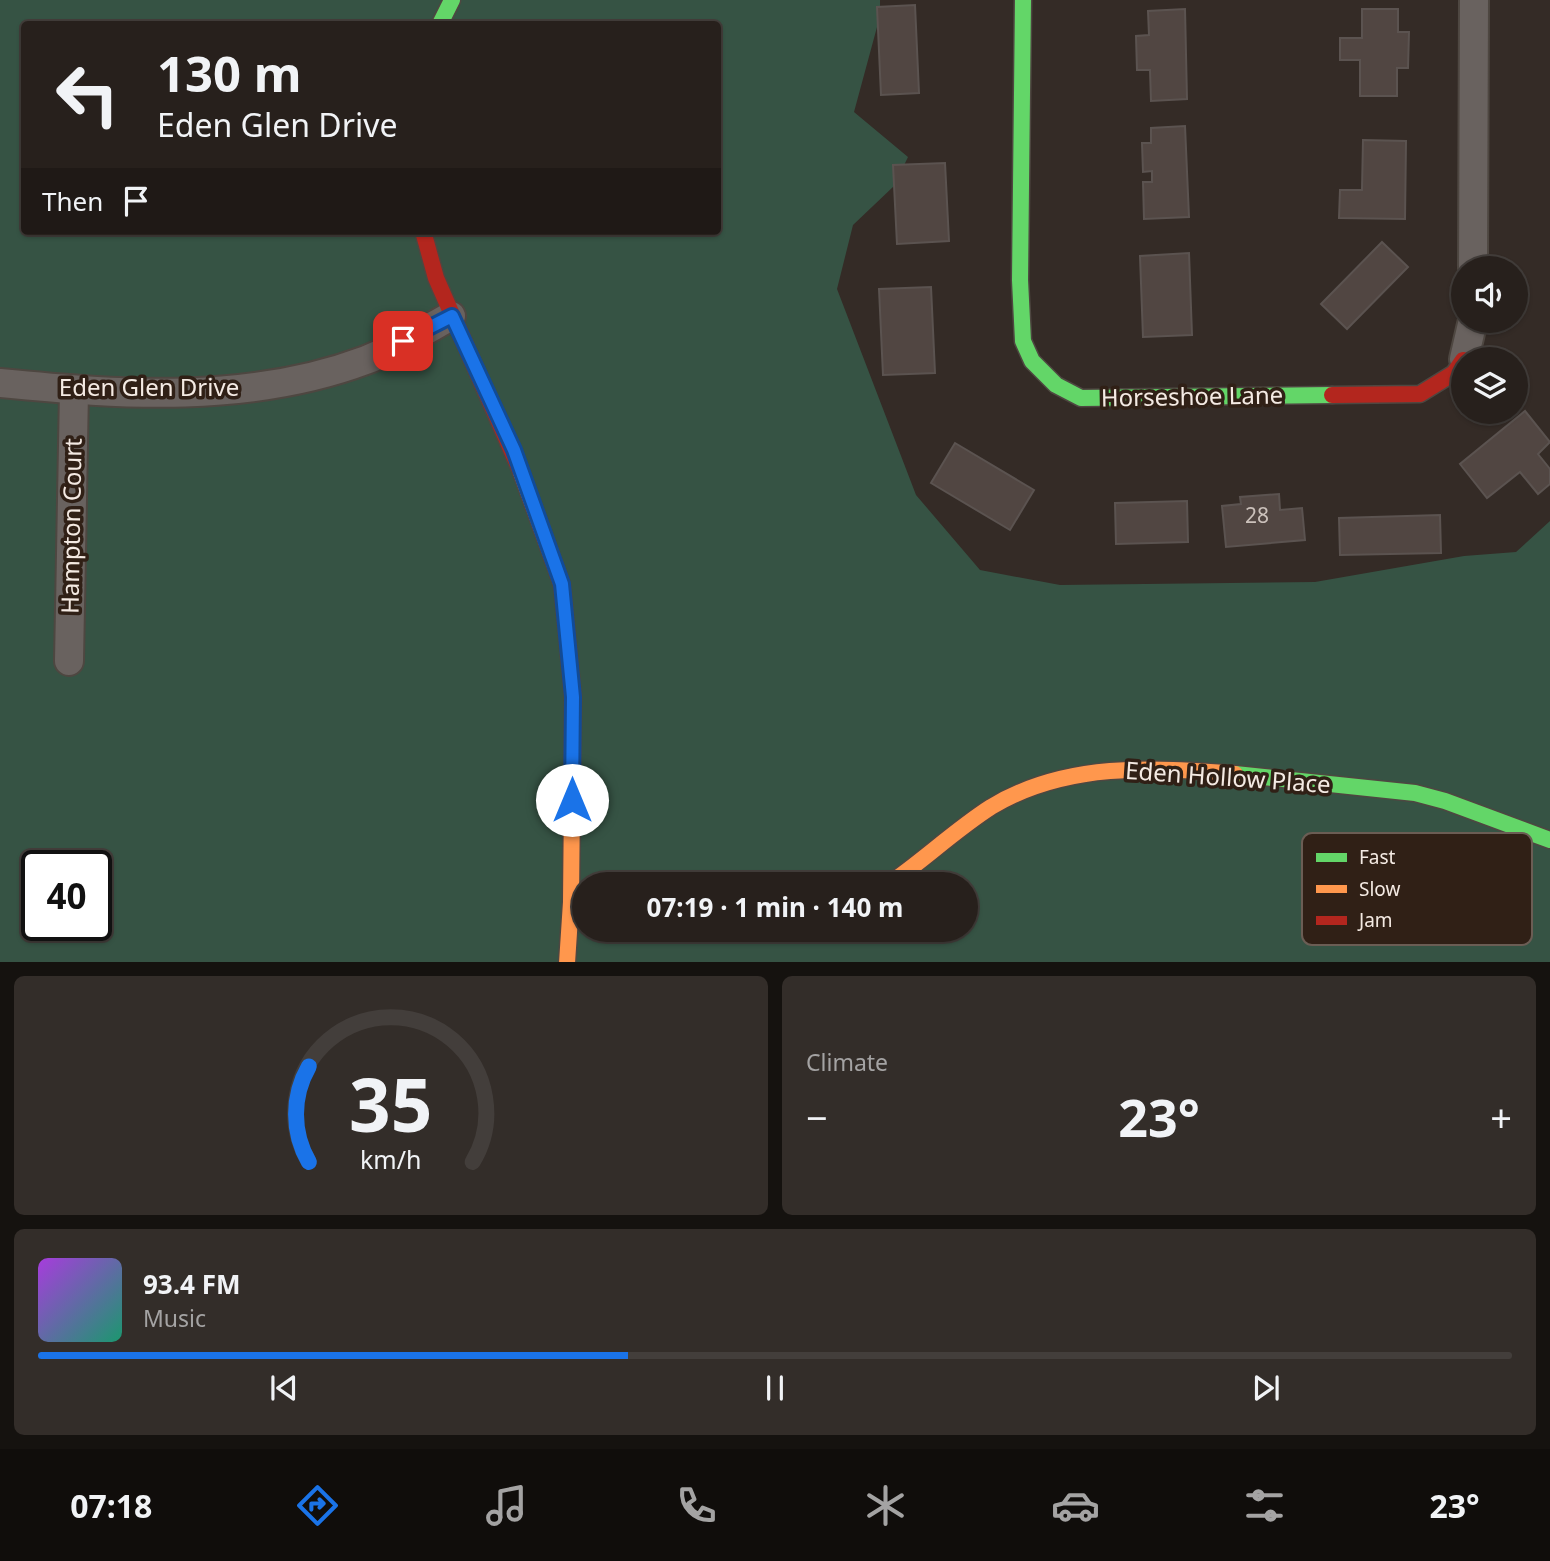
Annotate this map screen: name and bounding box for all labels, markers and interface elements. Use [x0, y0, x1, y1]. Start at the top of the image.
text: 130 m [157, 40, 302, 106]
icon: left [42, 49, 133, 140]
text: Eden Glen Drive [157, 103, 397, 146]
icon: arrive [117, 182, 155, 220]
text: Then [42, 183, 103, 219]
map controls [1451, 256, 1528, 424]
button: sound [1451, 256, 1528, 333]
pin [373, 311, 433, 371]
icon: arrive [384, 322, 422, 360]
button: layers [1451, 347, 1528, 424]
street label: Eden Glen Drive [59, 370, 239, 403]
street label: Horseshoe Lane [1101, 377, 1283, 414]
street label: Hampton Court [52, 437, 89, 614]
house number: 28 [1245, 501, 1269, 529]
street label: Eden Hollow Place [1124, 753, 1332, 800]
position arrow [535, 763, 609, 837]
legend [1302, 833, 1532, 945]
text: Fast [1359, 844, 1396, 870]
speed limit sign: 40 [21, 850, 112, 941]
text: Slow [1359, 876, 1400, 902]
text: 07:19 · 1 min · 140 m [647, 889, 903, 925]
text: Jam [1357, 907, 1393, 933]
text: Climate [806, 1046, 888, 1078]
text: 35 [349, 1054, 433, 1153]
text: 23° [1118, 1081, 1200, 1152]
text: − [806, 1091, 828, 1143]
text: + [1490, 1091, 1512, 1143]
text: km/h [360, 1141, 422, 1175]
text: 93.4 FM [143, 1266, 240, 1302]
text: Music [143, 1302, 206, 1334]
icon: previous [265, 1369, 303, 1407]
icon: pause [756, 1369, 794, 1407]
icon: next [1247, 1369, 1285, 1407]
icon: directions [293, 1481, 342, 1530]
icon: music [482, 1481, 531, 1530]
icon: phone [672, 1481, 721, 1530]
icon: climate [861, 1481, 910, 1530]
icon: car [1051, 1481, 1100, 1530]
icon: filters [1240, 1481, 1289, 1530]
text: 07:18 [70, 1484, 152, 1527]
text: 23° [1430, 1484, 1480, 1527]

